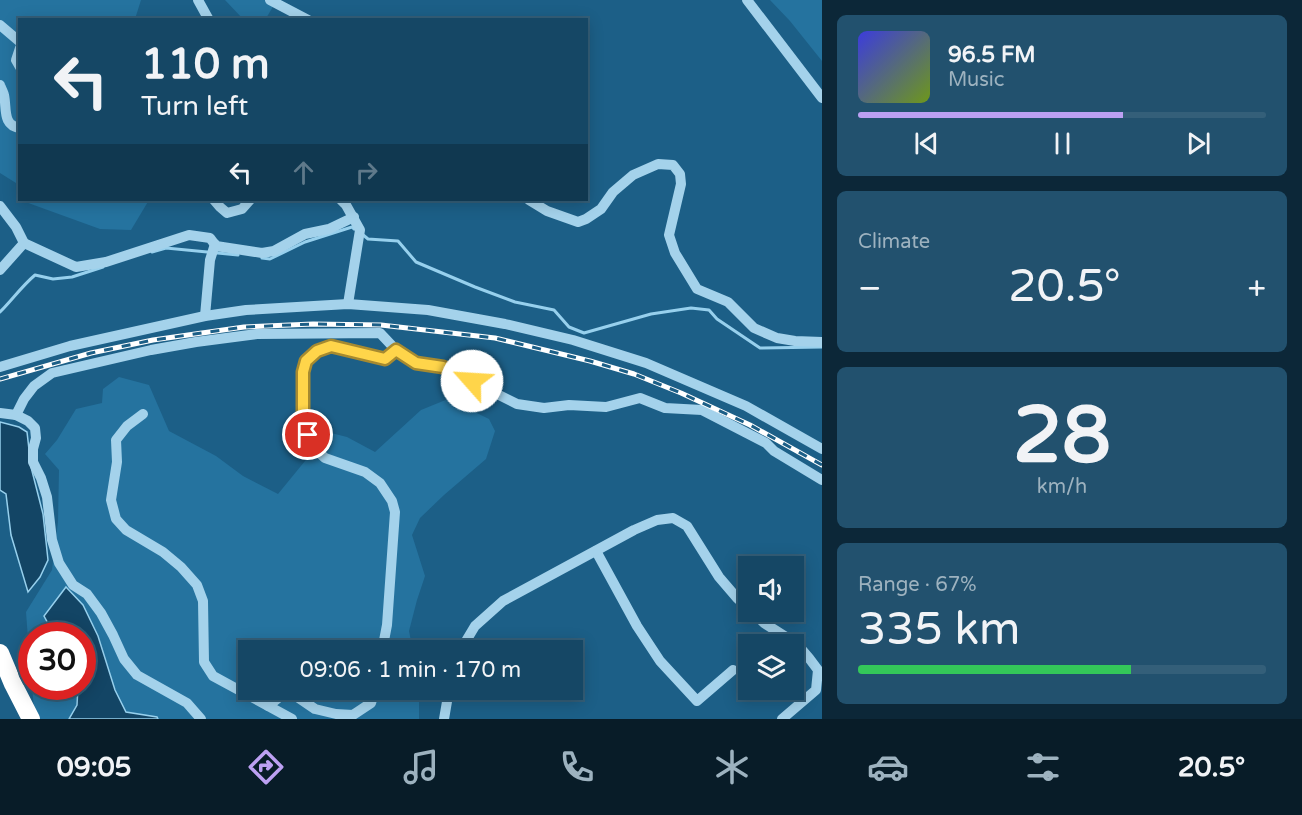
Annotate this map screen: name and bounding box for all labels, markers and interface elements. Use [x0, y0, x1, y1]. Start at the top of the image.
text: 110 m [141, 39, 270, 90]
icon: left [42, 42, 120, 120]
text: 96.5 FM [948, 42, 1036, 68]
text: Music [948, 68, 1004, 92]
text: Turn left [141, 90, 248, 123]
icon: previous [910, 127, 943, 160]
icon: pause [1046, 127, 1079, 160]
icon: next [1182, 127, 1215, 160]
icon: left [224, 156, 257, 189]
icon: ahead [287, 156, 320, 189]
icon: right [350, 156, 383, 189]
text: Climate [858, 230, 930, 254]
text: 20.5° [1008, 260, 1121, 314]
text: − [858, 269, 882, 308]
text: + [1247, 269, 1266, 308]
position arrow [440, 349, 504, 413]
text: 28 [1013, 389, 1111, 483]
pin [282, 409, 333, 460]
icon: arrive [291, 418, 324, 451]
text: km/h [1037, 475, 1087, 499]
map controls [738, 556, 804, 700]
button: sound [738, 556, 804, 622]
text: Range · 67% [858, 573, 977, 597]
text: 335 km [858, 603, 1020, 657]
speed limit sign: 30 [18, 622, 96, 700]
button: layers [738, 634, 804, 700]
text: 09:06 · 1 min · 170 m [300, 657, 521, 683]
icon: directions [245, 746, 287, 788]
icon: music [400, 746, 442, 788]
icon: phone [556, 746, 598, 788]
icon: climate [711, 746, 753, 788]
icon: car [867, 746, 909, 788]
icon: filters [1022, 746, 1064, 788]
text: 09:05 [57, 751, 132, 784]
text: 20.5° [1178, 751, 1245, 784]

